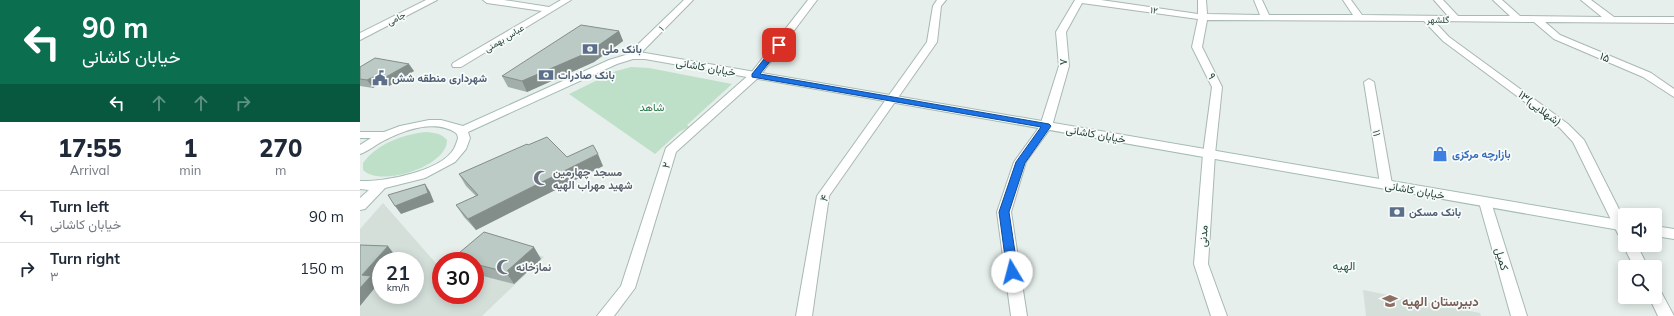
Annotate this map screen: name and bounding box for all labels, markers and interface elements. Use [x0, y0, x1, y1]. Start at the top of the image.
street label: ۱۲ [1150, 4, 1159, 16]
street label: جامی [385, 9, 407, 27]
text: 90 m [82, 10, 148, 45]
street label: گلشهر [1426, 14, 1449, 26]
icon: left [16, 16, 68, 68]
street label: عباس بهمنی [482, 22, 527, 55]
street label: ۱ [656, 23, 666, 33]
pin [762, 28, 796, 62]
icon: arrive [768, 34, 790, 56]
bank icon: بانک ملی [581, 40, 599, 58]
place label: بانک ملی [602, 42, 642, 56]
text: خیابان کاشانی [82, 45, 181, 68]
street label: ۱۵ [1598, 49, 1612, 65]
street label: خیابان کاشانی [675, 55, 737, 79]
street label: ۷ [1056, 58, 1070, 65]
bank icon: بانک صادرات [537, 66, 555, 84]
place label: بانک صادرات [558, 68, 615, 82]
public building icon: شهرداری منطقه شش [371, 69, 389, 87]
street label: ۹ [1205, 70, 1219, 82]
place label: شهرداری منطقه شش [392, 71, 487, 85]
street label: ۱۳(شهلایی) [1516, 87, 1564, 129]
icon: left [106, 92, 128, 114]
icon: ahead [148, 92, 170, 114]
icon: ahead [190, 92, 212, 114]
icon: right [232, 92, 254, 114]
park label: شاهد [639, 100, 665, 114]
street label: خیابان کاشانی [1065, 122, 1127, 146]
street label: ۱۱ [1370, 129, 1384, 137]
text: 17:55 [58, 133, 122, 163]
text: 1 [183, 133, 198, 163]
text: 270 [259, 133, 302, 163]
shop icon: بازارچه مرکزی [1431, 145, 1449, 163]
place label: بازارچه مرکزی [1452, 147, 1511, 162]
street label: ۲ [658, 160, 674, 170]
text: Arrival [70, 162, 110, 178]
text: min [179, 162, 201, 178]
text: m [275, 162, 286, 178]
place label: مسجد چهارمین شهید مهراب الهیه [553, 165, 633, 192]
mosque icon: مسجد چهارمین شهید مهراب الهیه [532, 169, 550, 187]
street label: خیابان کاشانی [1384, 178, 1446, 202]
street label: ۴ [816, 193, 832, 203]
text: Turn left [50, 197, 109, 216]
bank icon: بانک مسکن [1388, 203, 1406, 221]
place label: بانک مسکن [1409, 205, 1461, 219]
icon: left [16, 206, 38, 228]
text: 90 m [309, 207, 344, 226]
map controls [1618, 208, 1662, 304]
button: sound [1618, 208, 1662, 252]
text: خیابان کاشانی [50, 216, 121, 232]
street label: مدنی [1195, 224, 1211, 247]
street label: کمیل [1492, 246, 1512, 272]
text: Turn right [50, 249, 120, 268]
position arrow [991, 251, 1033, 293]
speed limit sign: 30 [432, 252, 484, 304]
icon: right [16, 258, 38, 280]
mosque icon: نمازخانه [495, 258, 513, 276]
district label: الهیه [1333, 258, 1355, 274]
text: 150 m [300, 259, 344, 278]
text: 21 [386, 260, 410, 285]
place label: نمازخانه [516, 260, 551, 274]
button: search [1618, 260, 1662, 304]
text: ۳ [50, 268, 59, 284]
text: km/h [387, 281, 409, 294]
school or university icon: دبیرستان الهیه [1381, 292, 1399, 310]
place label: دبیرستان الهیه [1402, 293, 1479, 310]

